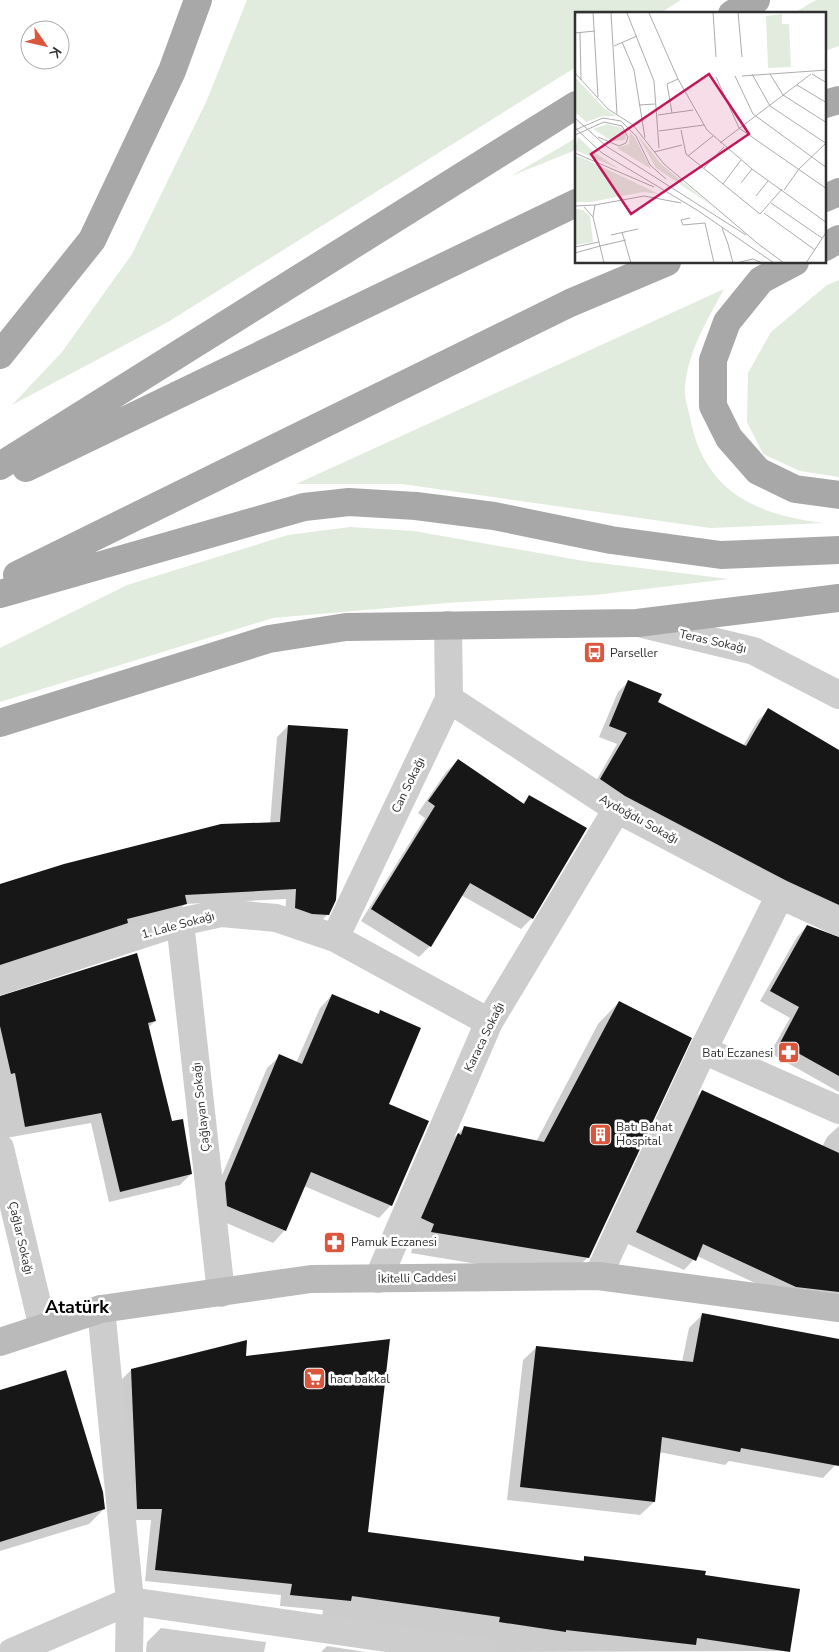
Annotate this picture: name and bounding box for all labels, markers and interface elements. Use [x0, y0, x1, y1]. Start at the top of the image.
inset map [575, 12, 826, 264]
north arrow [20, 20, 70, 70]
text: K [44, 43, 66, 62]
street label: Teras Sokağı [678, 626, 748, 656]
bus stop icon: Parseller [582, 641, 606, 665]
place label: Parseller [610, 645, 658, 661]
street label: Can Sokağı [388, 754, 428, 816]
street label: Aydoğdu Sokağı [597, 791, 681, 847]
street label: 1. Lale Sokağı [140, 908, 216, 942]
street label: Karaca Sokağı [460, 1000, 508, 1074]
pharmacy icon: Batı Eczanesi [777, 1041, 801, 1065]
place label: Batı Eczanesi [702, 1045, 773, 1061]
street label: Çağlayan Sokağı [188, 1062, 214, 1152]
place label: Batı Bahat Hospital [616, 1119, 673, 1149]
building icon: Batı Bahat Hospital [588, 1122, 612, 1146]
street label: Çağlar Sokağı [5, 1200, 37, 1276]
pharmacy icon: Pamuk Eczanesi [323, 1230, 347, 1254]
place label: Pamuk Eczanesi [351, 1234, 437, 1250]
street label: İkitelli Caddesi [378, 1269, 456, 1287]
district label: Atatürk [45, 1295, 109, 1319]
supermarket icon: hacı bakkal [302, 1367, 326, 1391]
place label: hacı bakkal [330, 1371, 390, 1387]

